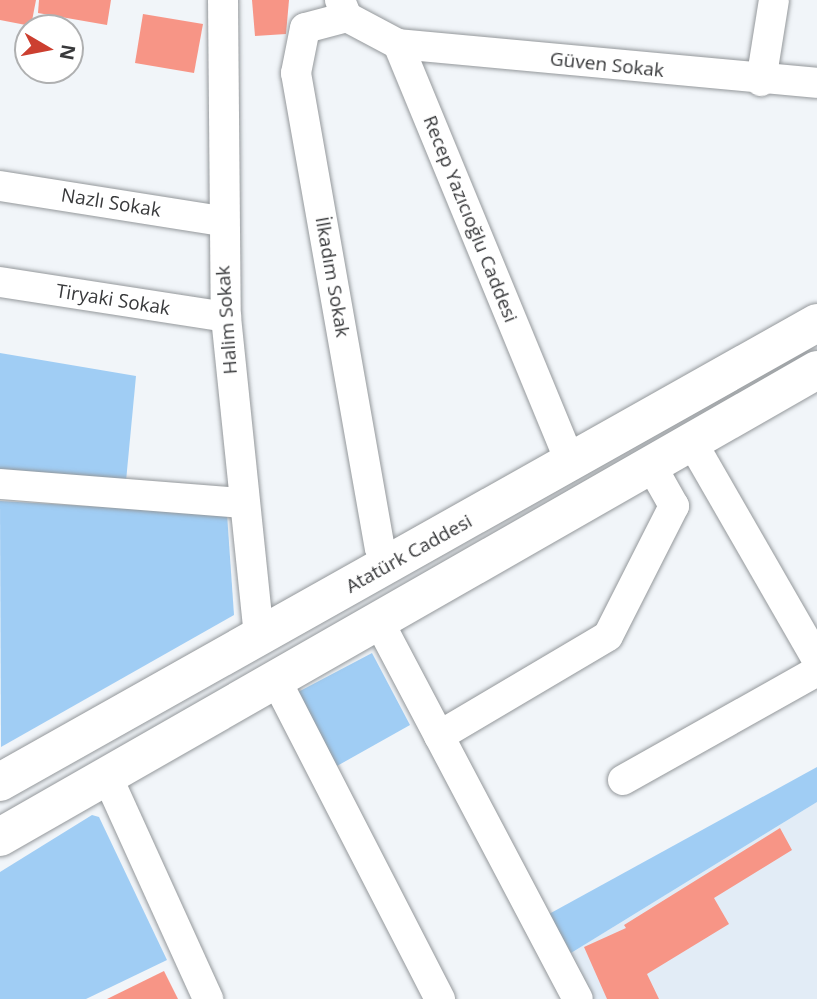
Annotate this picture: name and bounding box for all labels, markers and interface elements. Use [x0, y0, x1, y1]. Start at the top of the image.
north arrow [14, 14, 84, 84]
text: N [54, 42, 82, 62]
street label: Güven Sokak [549, 48, 665, 82]
street label: Recep Yazıcıoğlu Caddesi [418, 112, 522, 326]
street label: Nazlı Sokak [60, 184, 162, 222]
street label: İlkadım Sokak [310, 215, 354, 339]
street label: Halim Sokak [212, 265, 242, 375]
street label: Tiryaki Sokak [54, 280, 172, 320]
street label: Atatürk Caddesi [342, 510, 476, 598]

